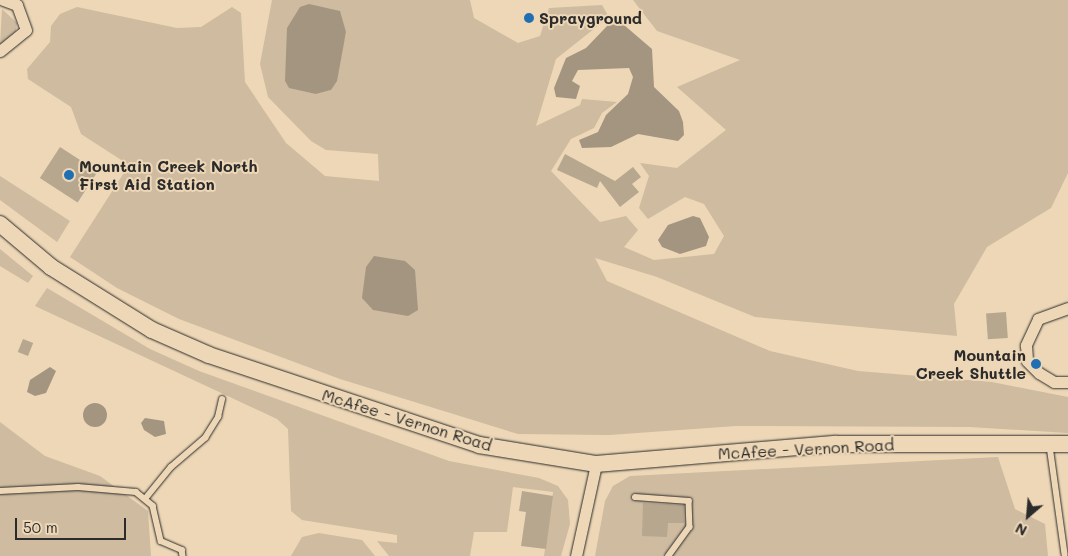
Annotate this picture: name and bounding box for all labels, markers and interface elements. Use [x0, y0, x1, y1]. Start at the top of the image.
place label: Sprayground [539, 8, 642, 28]
marker: Sprayground [523, 12, 535, 24]
place label: Mountain Creek North First Aid Station [79, 156, 258, 194]
marker: Mountain Creek North First Aid Station [63, 169, 75, 181]
place label: Mountain Creek Shuttle [916, 345, 1026, 383]
marker: Mountain Creek Shuttle [1030, 358, 1042, 370]
street label: McAfee - Vernon Road [320, 385, 494, 455]
street label: McAfee - Vernon Road [717, 435, 895, 463]
north arrow [1003, 491, 1053, 541]
scale bar [18, 508, 129, 540]
text: 50 m [23, 517, 58, 537]
text: N [1012, 519, 1030, 541]

